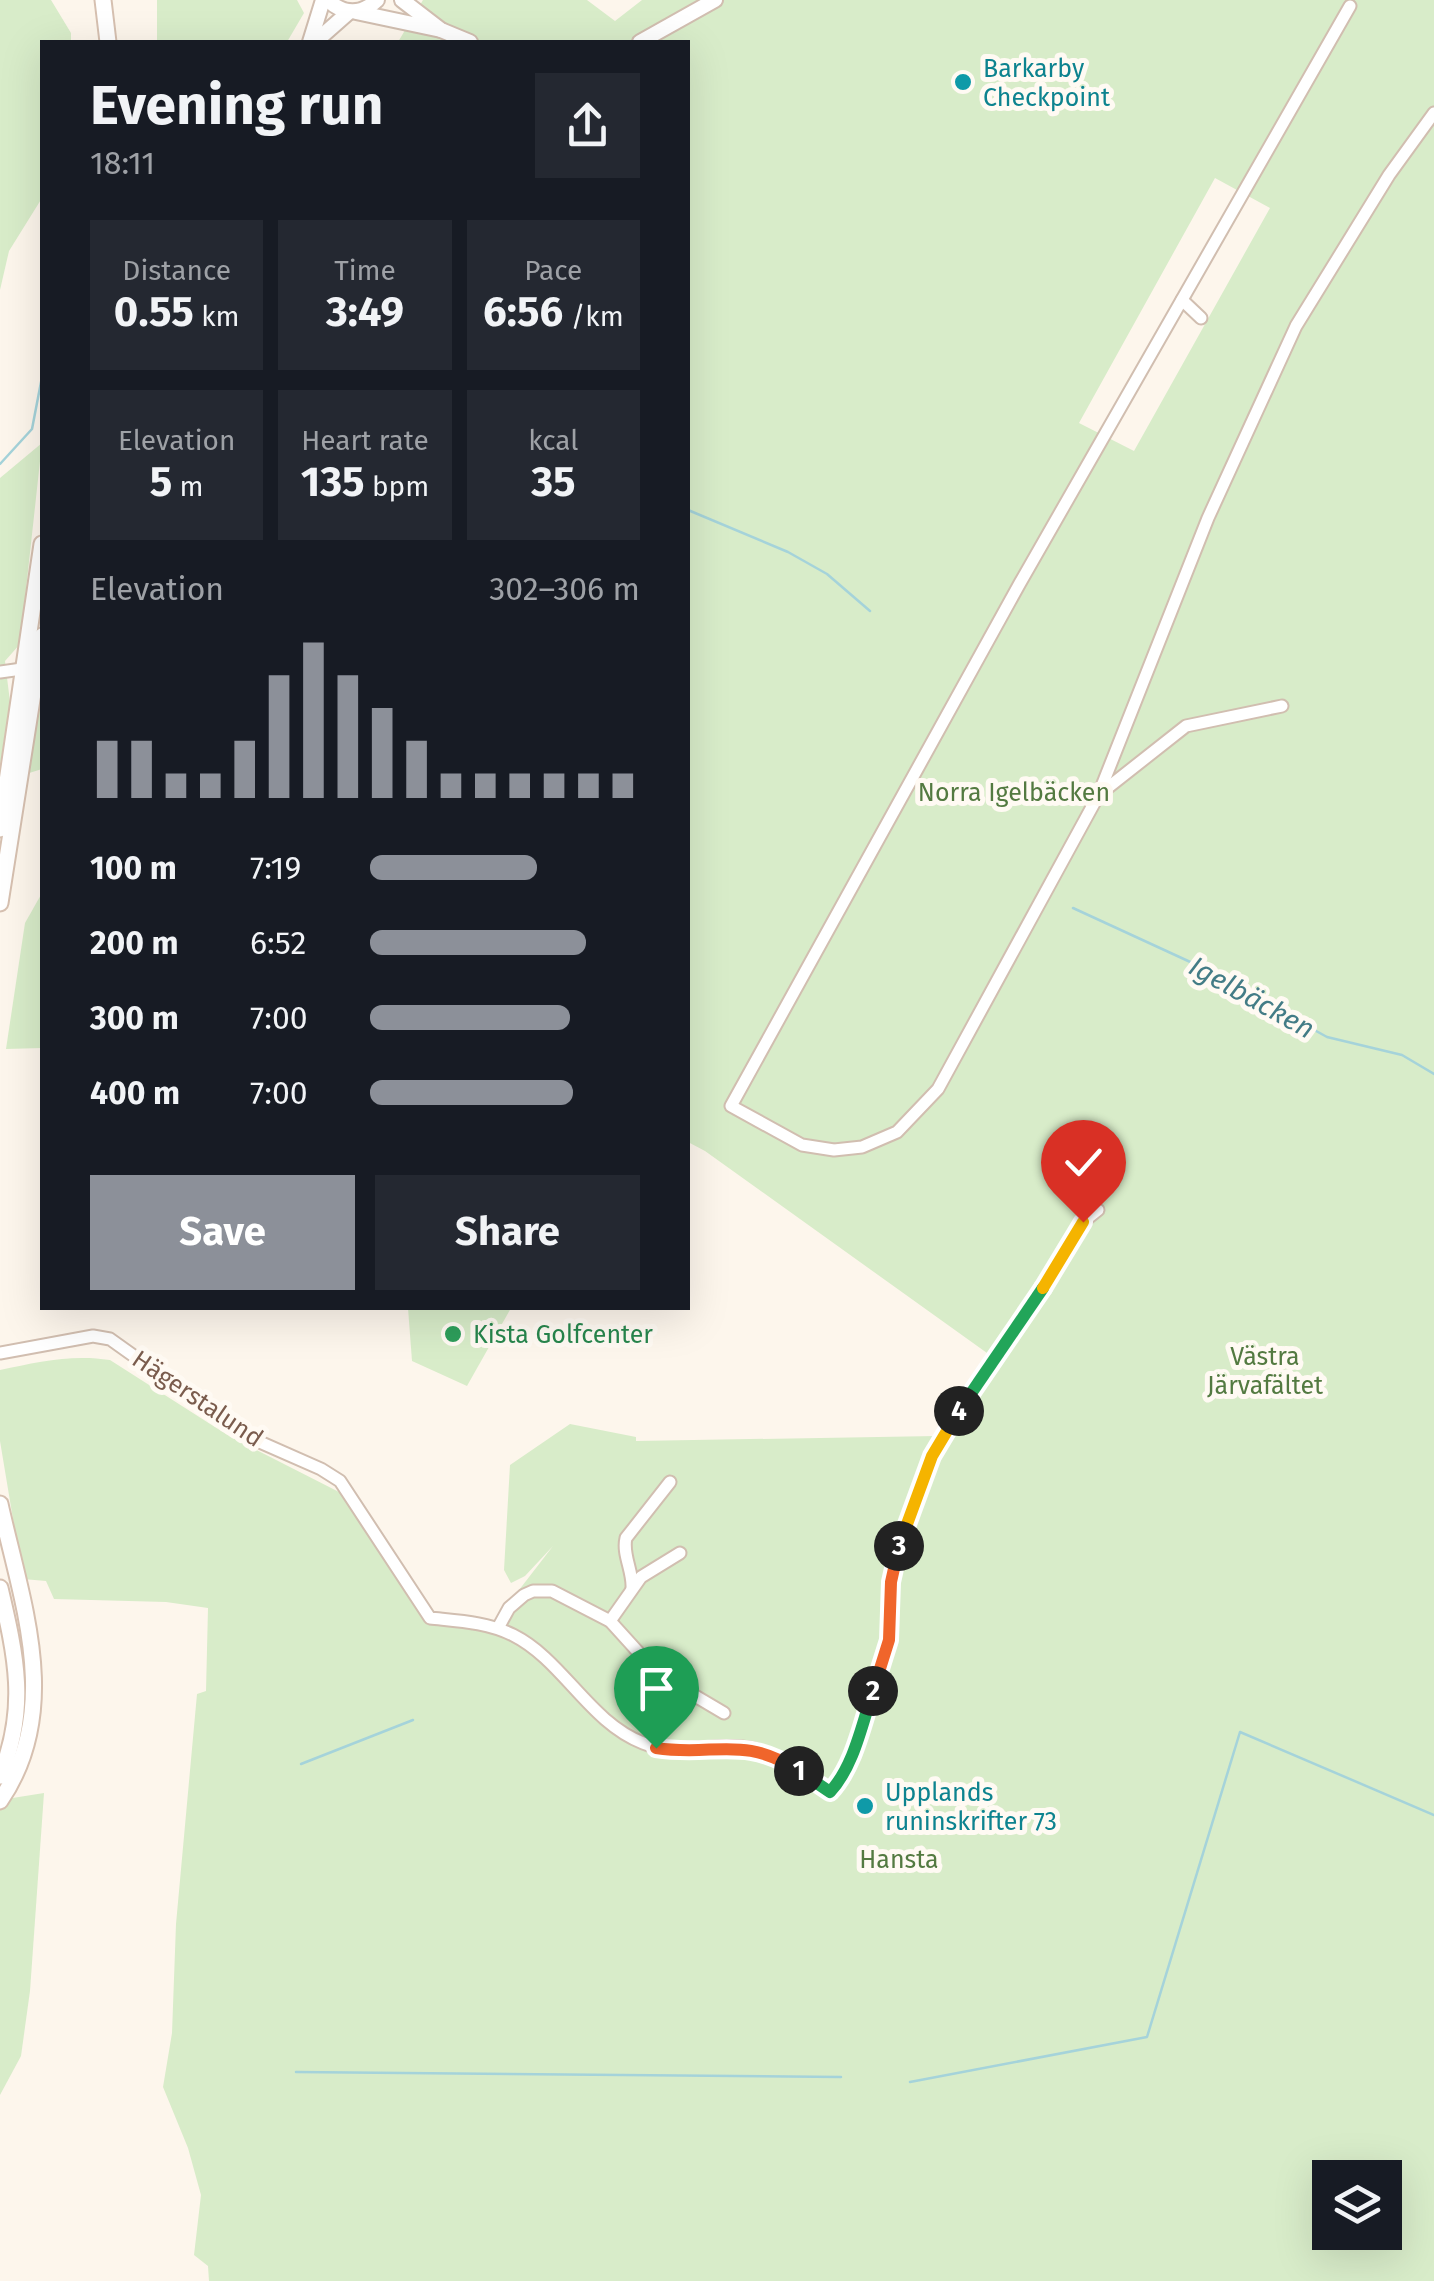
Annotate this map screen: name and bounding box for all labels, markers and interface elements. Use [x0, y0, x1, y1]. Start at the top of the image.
place label: Barkarby Checkpoint [983, 54, 1111, 113]
marker: Barkarby Checkpoint [952, 71, 974, 93]
text: Evening run [90, 73, 384, 139]
button: share [535, 73, 640, 178]
text: 18:11 [90, 144, 155, 182]
text: Distance [122, 254, 231, 287]
text: Time [334, 254, 396, 287]
text: Pace [524, 254, 582, 287]
text: 0.55 [114, 287, 194, 337]
text: 3:49 [326, 287, 404, 337]
text: 6:56 [483, 287, 563, 337]
text: km [194, 300, 239, 333]
text: /km [563, 300, 624, 333]
text: Elevation [118, 424, 235, 457]
text: Heart rate [301, 424, 429, 457]
text: kcal [528, 424, 579, 457]
text: 5 [150, 457, 172, 507]
text: 135 [301, 457, 365, 507]
text: 35 [531, 457, 576, 507]
text: m [172, 470, 204, 503]
text: bpm [365, 470, 429, 503]
text: Elevation [90, 570, 224, 608]
text: 302–306 m [489, 570, 640, 608]
park label: Norra Igelbäcken [918, 778, 1110, 808]
text: 100 m [90, 849, 177, 887]
text: 7:19 [250, 849, 301, 887]
text: 200 m [90, 924, 179, 962]
text: 6:52 [250, 924, 306, 962]
water label: Igelbäcken [1183, 949, 1320, 1045]
text: 300 m [90, 999, 179, 1037]
text: 7:00 [250, 999, 308, 1037]
text: 400 m [90, 1074, 180, 1112]
text: 7:00 [250, 1074, 308, 1112]
pin [1041, 1120, 1126, 1223]
icon: check [1056, 1135, 1111, 1190]
button: Save [90, 1175, 355, 1290]
button: Share [375, 1175, 640, 1290]
place label: Kista Golfcenter [473, 1320, 653, 1350]
marker: Kista Golfcenter [442, 1323, 464, 1345]
park label: Västra Järvafältet [1207, 1342, 1324, 1401]
street label: Hägerstalund [126, 1344, 269, 1454]
pin: 4 [934, 1386, 984, 1436]
text: 4 [951, 1394, 967, 1427]
pin: 3 [874, 1521, 924, 1571]
text: 3 [892, 1529, 906, 1562]
pin [614, 1646, 699, 1749]
icon: arrive [629, 1661, 684, 1716]
pin: 2 [848, 1666, 898, 1716]
text: 2 [866, 1674, 880, 1707]
pin: 1 [774, 1746, 824, 1796]
text: 1 [793, 1754, 806, 1787]
place label: Upplands runinskrifter 73 [885, 1778, 1057, 1837]
marker: Upplands runinskrifter 73 [854, 1795, 876, 1817]
park label: Hansta [859, 1845, 939, 1875]
map controls [1312, 2160, 1402, 2250]
button: layers [1312, 2160, 1402, 2250]

